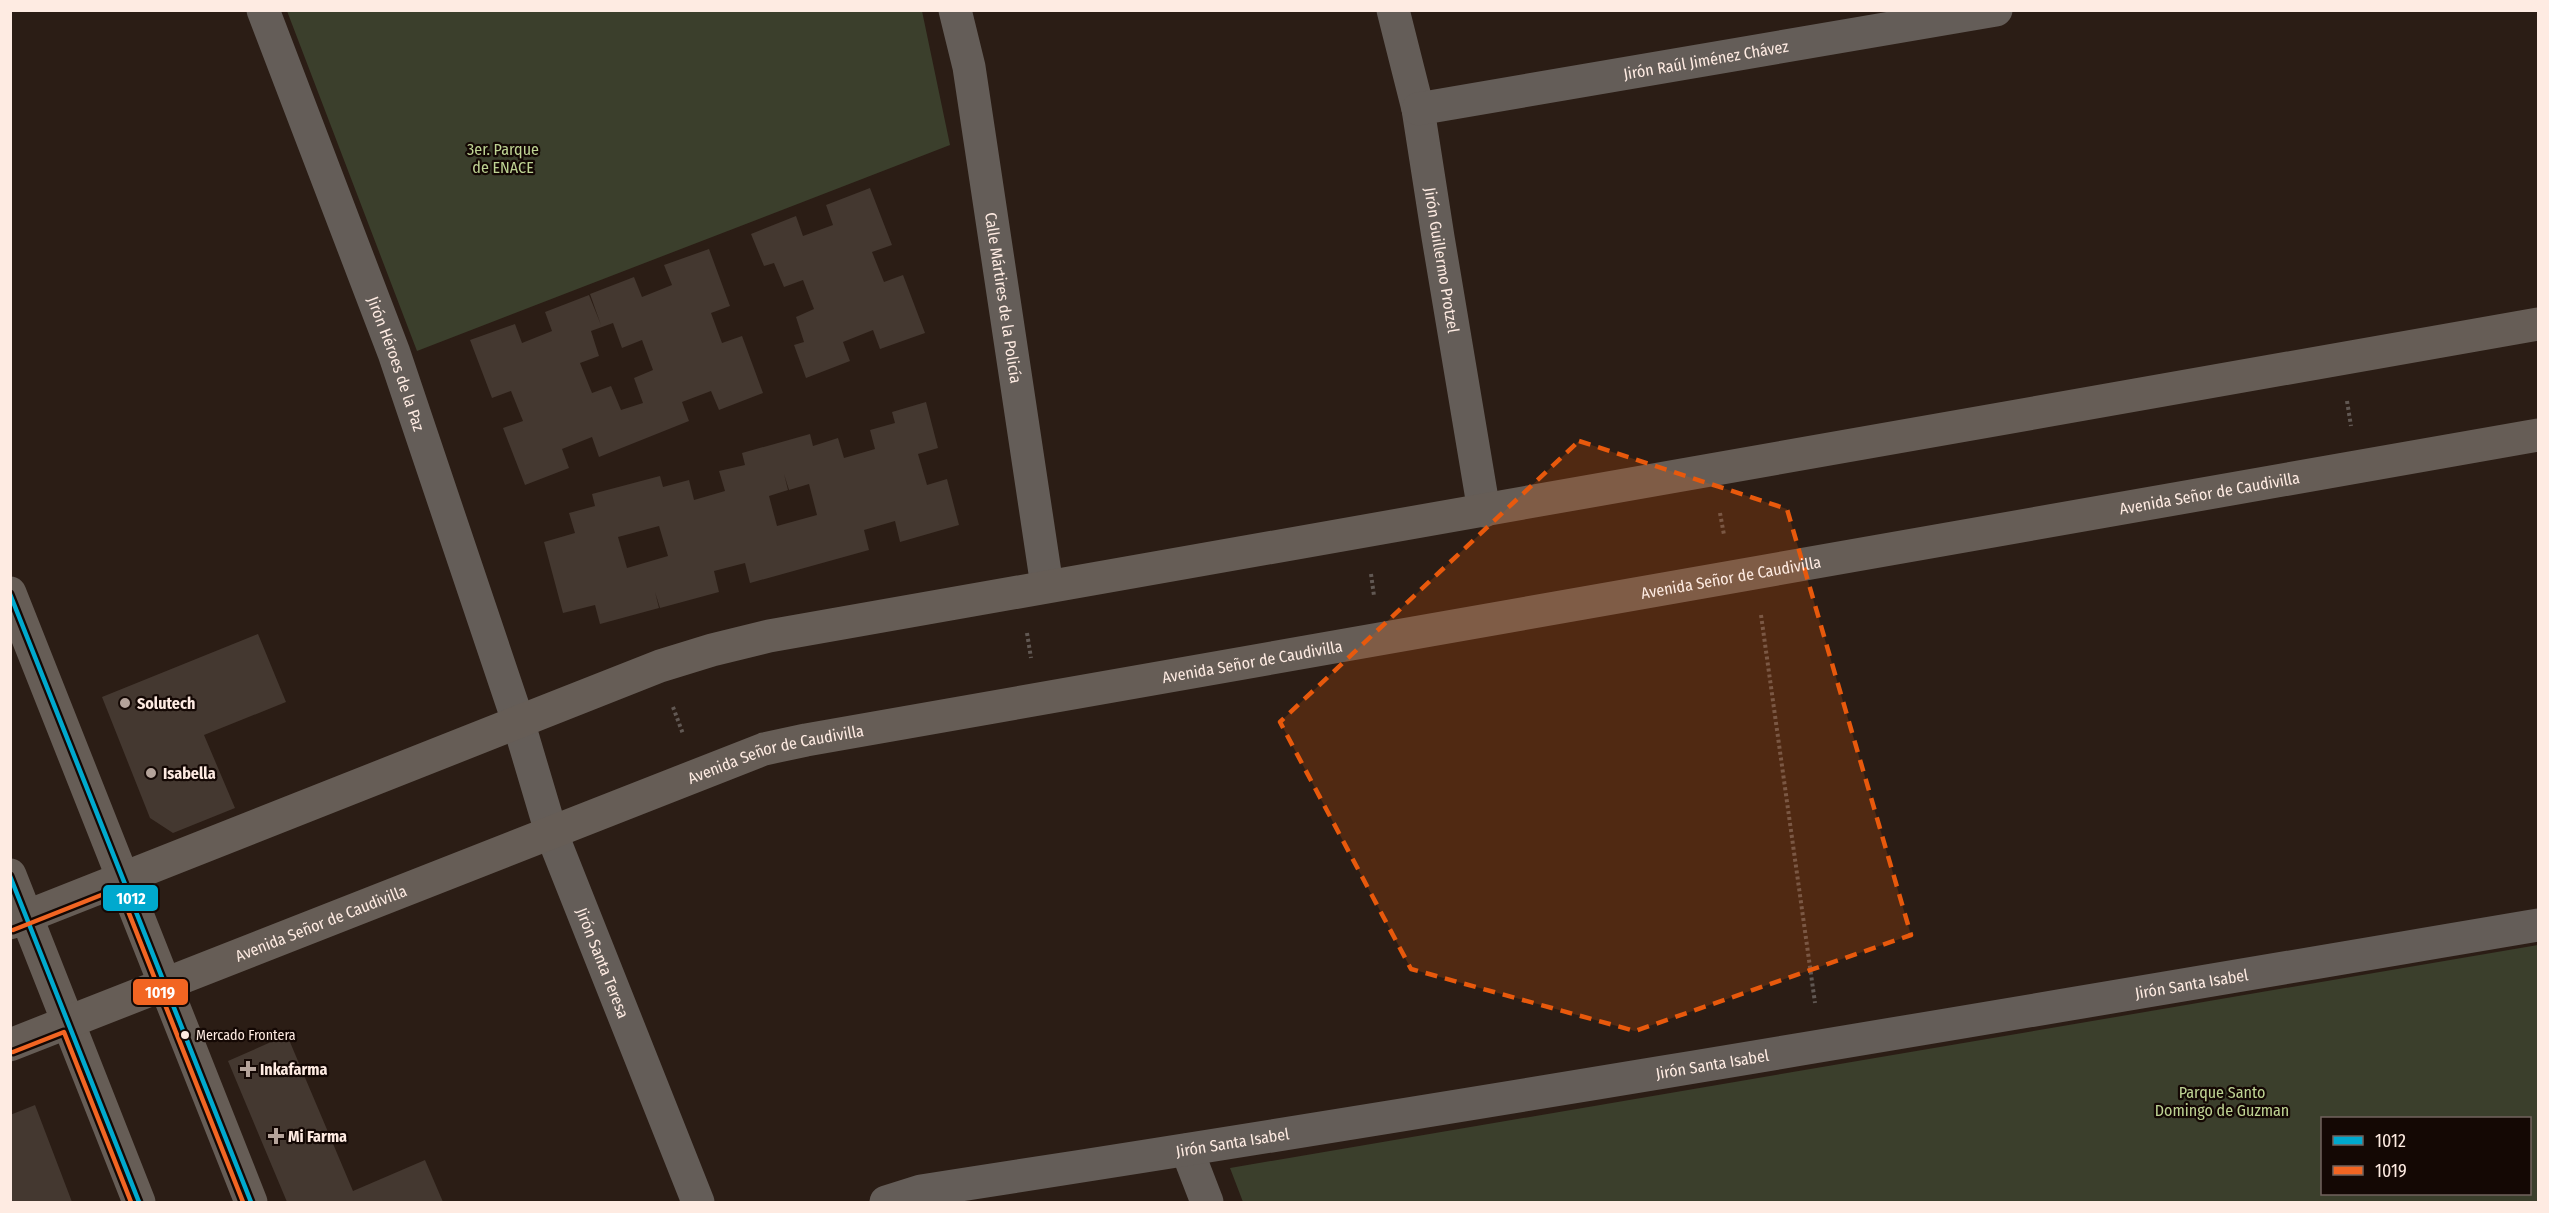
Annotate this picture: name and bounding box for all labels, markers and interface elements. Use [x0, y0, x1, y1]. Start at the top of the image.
street label: Jirón Raúl Jiménez Chávez [1622, 36, 1790, 83]
park label: 3er. Parque de ENACE [467, 140, 539, 177]
street label: Jirón Guillermo Protzel [1421, 186, 1463, 334]
street label: Calle Mártires de la Policía [981, 211, 1026, 385]
street label: Jirón Héroes de la Paz [364, 294, 429, 433]
street label: Avenida Señor de Caudivilla [2118, 468, 2301, 518]
street label: Avenida Señor de Caudivilla [1639, 552, 1823, 602]
street label: Avenida Señor de Caudivilla [1161, 636, 1344, 687]
place label: Solutech [137, 694, 195, 713]
marker: Solutech [118, 696, 132, 710]
street label: Avenida Señor de Caudivilla [685, 721, 865, 788]
place label: Isabella [163, 764, 216, 783]
marker: Isabella [144, 766, 158, 780]
street label: Avenida Señor de Caudivilla [232, 881, 410, 965]
line badge: 1012 [102, 884, 159, 912]
text: 1012 [116, 889, 146, 908]
street label: Jirón Santa Teresa [572, 905, 633, 1021]
street label: Jirón Santa Isabel [2133, 965, 2250, 1003]
line badge: 1019 [132, 978, 189, 1006]
text: 1019 [145, 983, 175, 1002]
place label: Mercado Frontera [196, 1027, 296, 1044]
marker: Mercado Frontera [179, 1029, 191, 1041]
street label: Jirón Santa Isabel [1654, 1045, 1770, 1083]
place label: Inkafarma [260, 1060, 327, 1079]
marker: Inkafarma [241, 1062, 255, 1076]
park label: Parque Santo Domingo de Guzman [2155, 1083, 2289, 1120]
legend [2321, 1117, 2531, 1195]
street label: Jirón Santa Isabel [1174, 1124, 1291, 1161]
place label: Mi Farma [288, 1127, 347, 1146]
marker: Mi Farma [269, 1129, 283, 1143]
text: 1012 [2375, 1130, 2406, 1152]
text: 1019 [2375, 1160, 2407, 1182]

